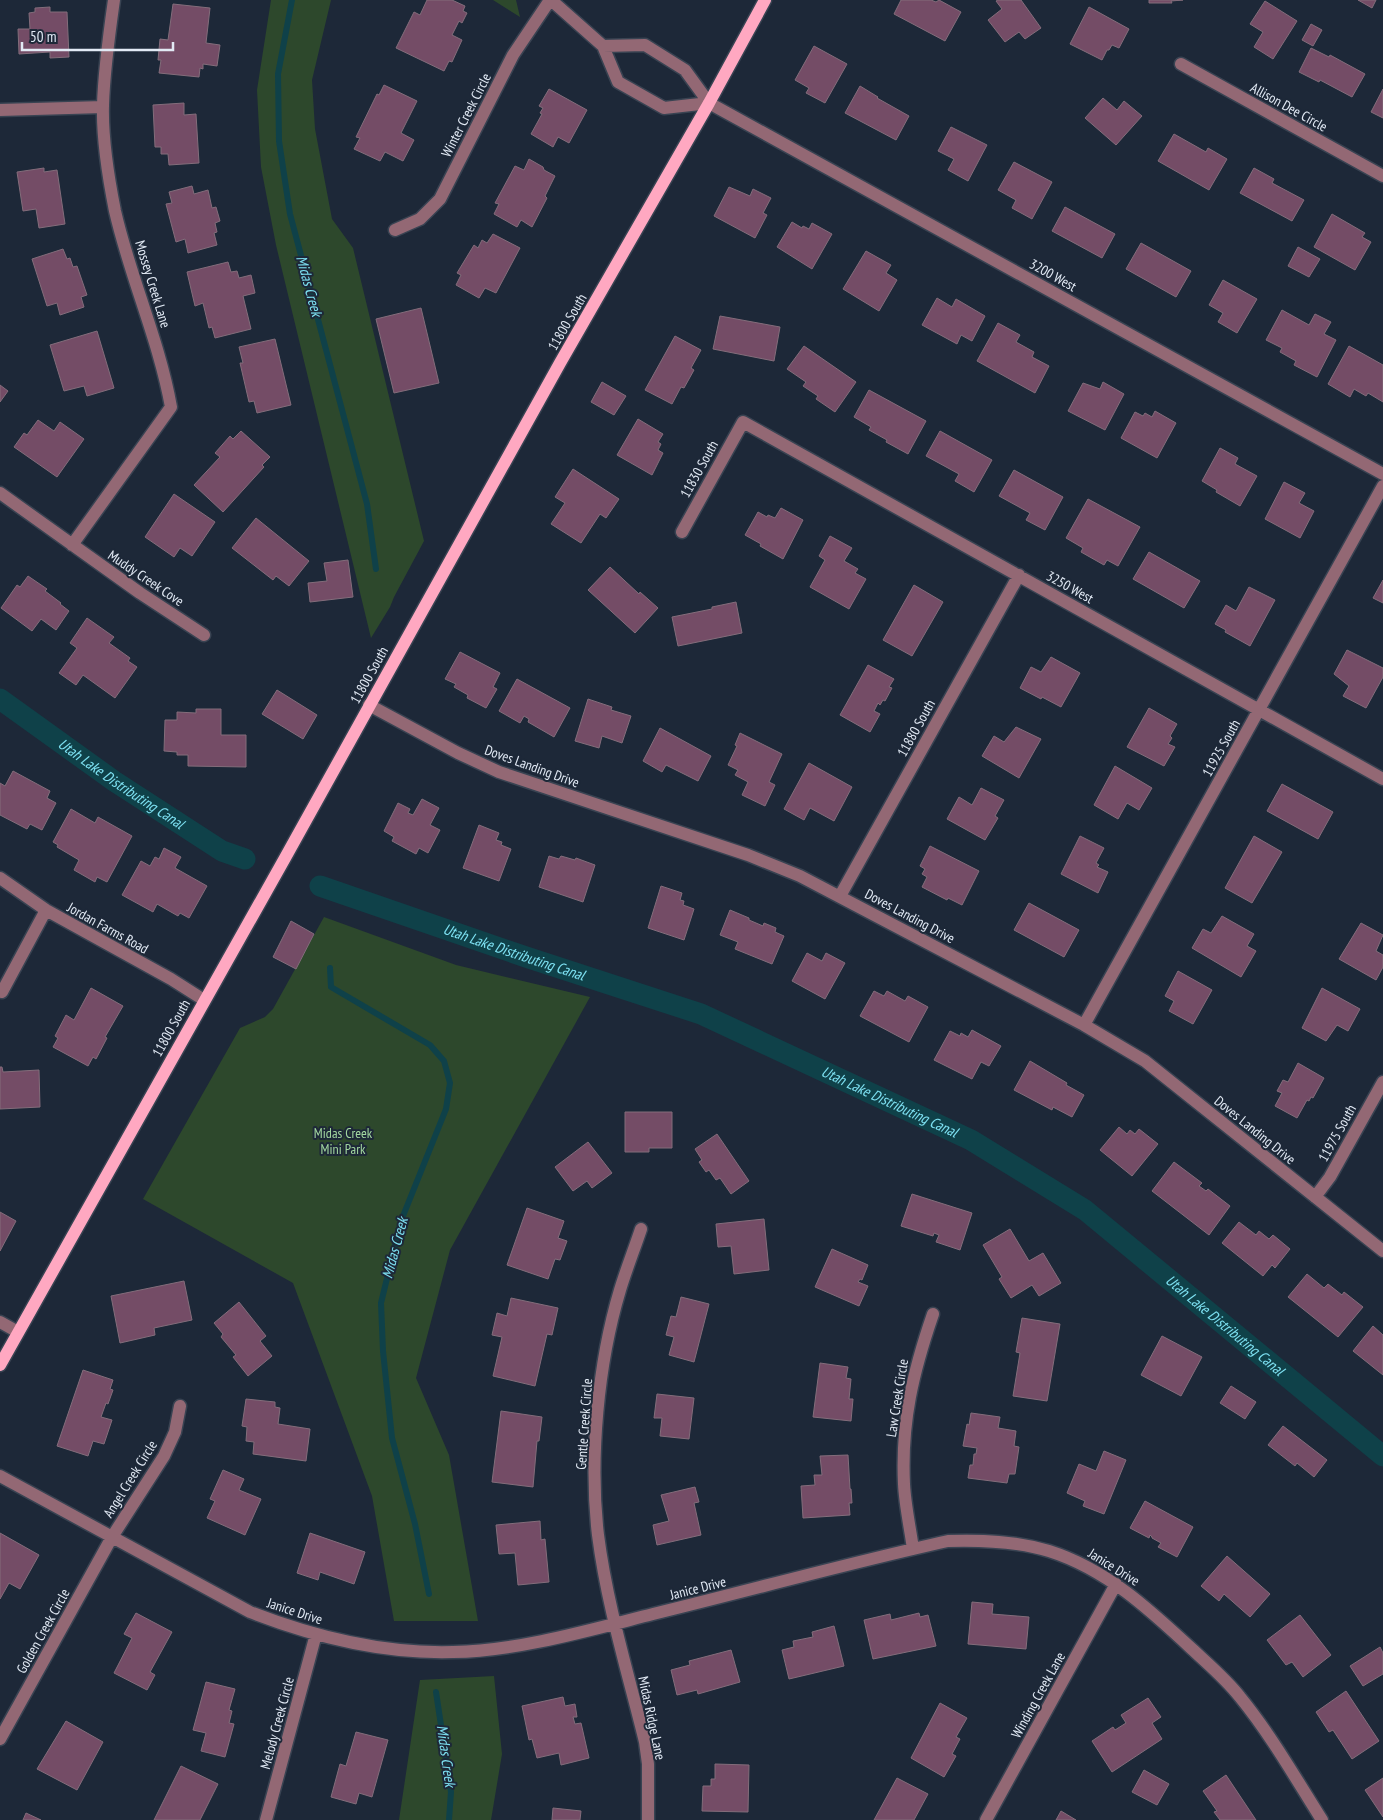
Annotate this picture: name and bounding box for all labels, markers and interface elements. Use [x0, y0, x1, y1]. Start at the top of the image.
scale bar [22, 20, 174, 52]
text: 50 m [30, 27, 56, 46]
street label: Winter Creek Circle [437, 70, 495, 160]
street label: Allison Dee Circle [1247, 78, 1331, 136]
street label: Mossey Creek Lane [131, 238, 175, 330]
water label: Midas Creek [292, 253, 327, 321]
street label: 3200 West [1026, 255, 1080, 295]
street label: 11800 South [544, 290, 590, 354]
street label: 11830 South [676, 437, 722, 501]
street label: Muddy Creek Cove [105, 546, 188, 610]
street label: 3250 West [1043, 567, 1097, 607]
street label: 11800 South [346, 643, 392, 707]
street label: 11880 South [893, 696, 939, 760]
street label: 11925 South [1198, 716, 1244, 780]
water label: Utah Lake Distributing Canal [55, 734, 189, 834]
street label: Doves Landing Drive [482, 741, 582, 792]
street label: Doves Landing Drive [862, 885, 958, 947]
street label: Jordan Farms Road [63, 898, 152, 958]
water label: Utah Lake Distributing Canal [441, 919, 589, 985]
street label: 11800 South [148, 996, 194, 1060]
water label: Utah Lake Distributing Canal [819, 1062, 962, 1142]
street label: Doves Landing Drive [1211, 1092, 1299, 1168]
street label: 11975 South [1314, 1101, 1360, 1165]
park label: Midas Creek Mini Park [314, 1124, 373, 1158]
water label: Midas Creek [377, 1213, 412, 1280]
water label: Utah Lake Distributing Canal [1162, 1271, 1289, 1380]
street label: Law Creek Circle [882, 1357, 912, 1438]
street label: Gentle Creek Circle [572, 1377, 596, 1470]
street label: Angel Creek Circle [99, 1437, 161, 1521]
street label: Janice Drive [1084, 1544, 1143, 1590]
street label: Janice Drive [667, 1572, 728, 1604]
street label: Golden Creek Circle [12, 1585, 74, 1676]
street label: Janice Drive [264, 1593, 325, 1628]
street label: Winding Creek Lane [1007, 1649, 1069, 1741]
street label: Melody Creek Circle [256, 1675, 298, 1771]
street label: Midas Ridge Lane [634, 1675, 670, 1762]
water label: Midas Creek [433, 1724, 461, 1790]

